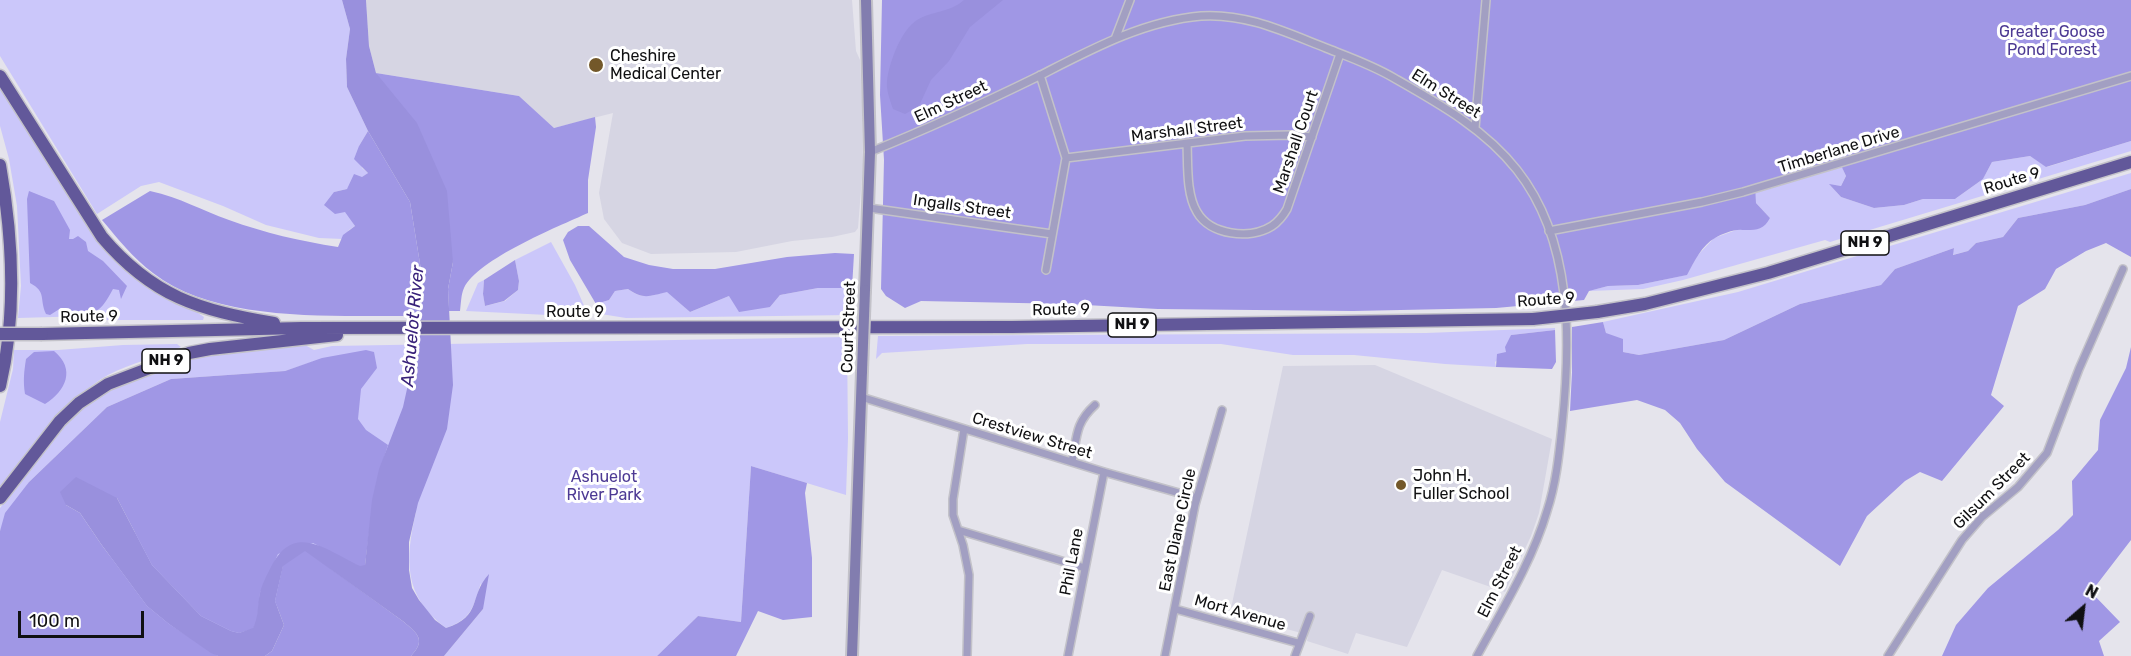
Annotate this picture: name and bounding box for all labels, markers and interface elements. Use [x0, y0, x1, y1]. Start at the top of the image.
park label: Greater Goose Pond Forest [1999, 22, 2105, 60]
place label: Cheshire Medical Center [610, 46, 721, 84]
marker: Cheshire Medical Center [587, 56, 605, 74]
street label: Elm Street [1408, 65, 1484, 123]
street label: Elm Street [912, 77, 990, 127]
street label: Marshall Court [1269, 88, 1323, 196]
street label: Marshall Street [1130, 114, 1244, 146]
street label: Timberlane Drive [1776, 122, 1902, 178]
street label: Route 9 [1982, 163, 2042, 199]
street label: Ingalls Street [912, 191, 1012, 223]
road number: NH 9 [1841, 231, 1889, 255]
water label: Ashuelot River [397, 264, 429, 388]
street label: Court Street [838, 281, 860, 373]
street label: Route 9 [1516, 288, 1576, 312]
street label: Route 9 [1032, 300, 1090, 320]
street label: Route 9 [546, 302, 604, 322]
street label: Route 9 [60, 307, 118, 327]
road number: NH 9 [1108, 313, 1156, 337]
road number: NH 9 [142, 349, 190, 373]
street label: Crestview Street [970, 409, 1094, 463]
street label: Gilsum Street [1950, 449, 2034, 533]
place label: John H. Fuller School [1413, 466, 1509, 504]
park label: Ashuelot River Park [566, 467, 642, 505]
street label: East Diane Circle [1156, 467, 1200, 593]
marker: John H. Fuller School [1394, 478, 1408, 492]
street label: Phil Lane [1056, 527, 1088, 597]
street label: Elm Street [1474, 543, 1526, 621]
north arrow [2053, 578, 2113, 638]
text: N [2082, 581, 2101, 603]
street label: Mort Avenue [1192, 591, 1288, 635]
scale bar [21, 599, 147, 637]
text: 100 m [29, 610, 80, 632]

